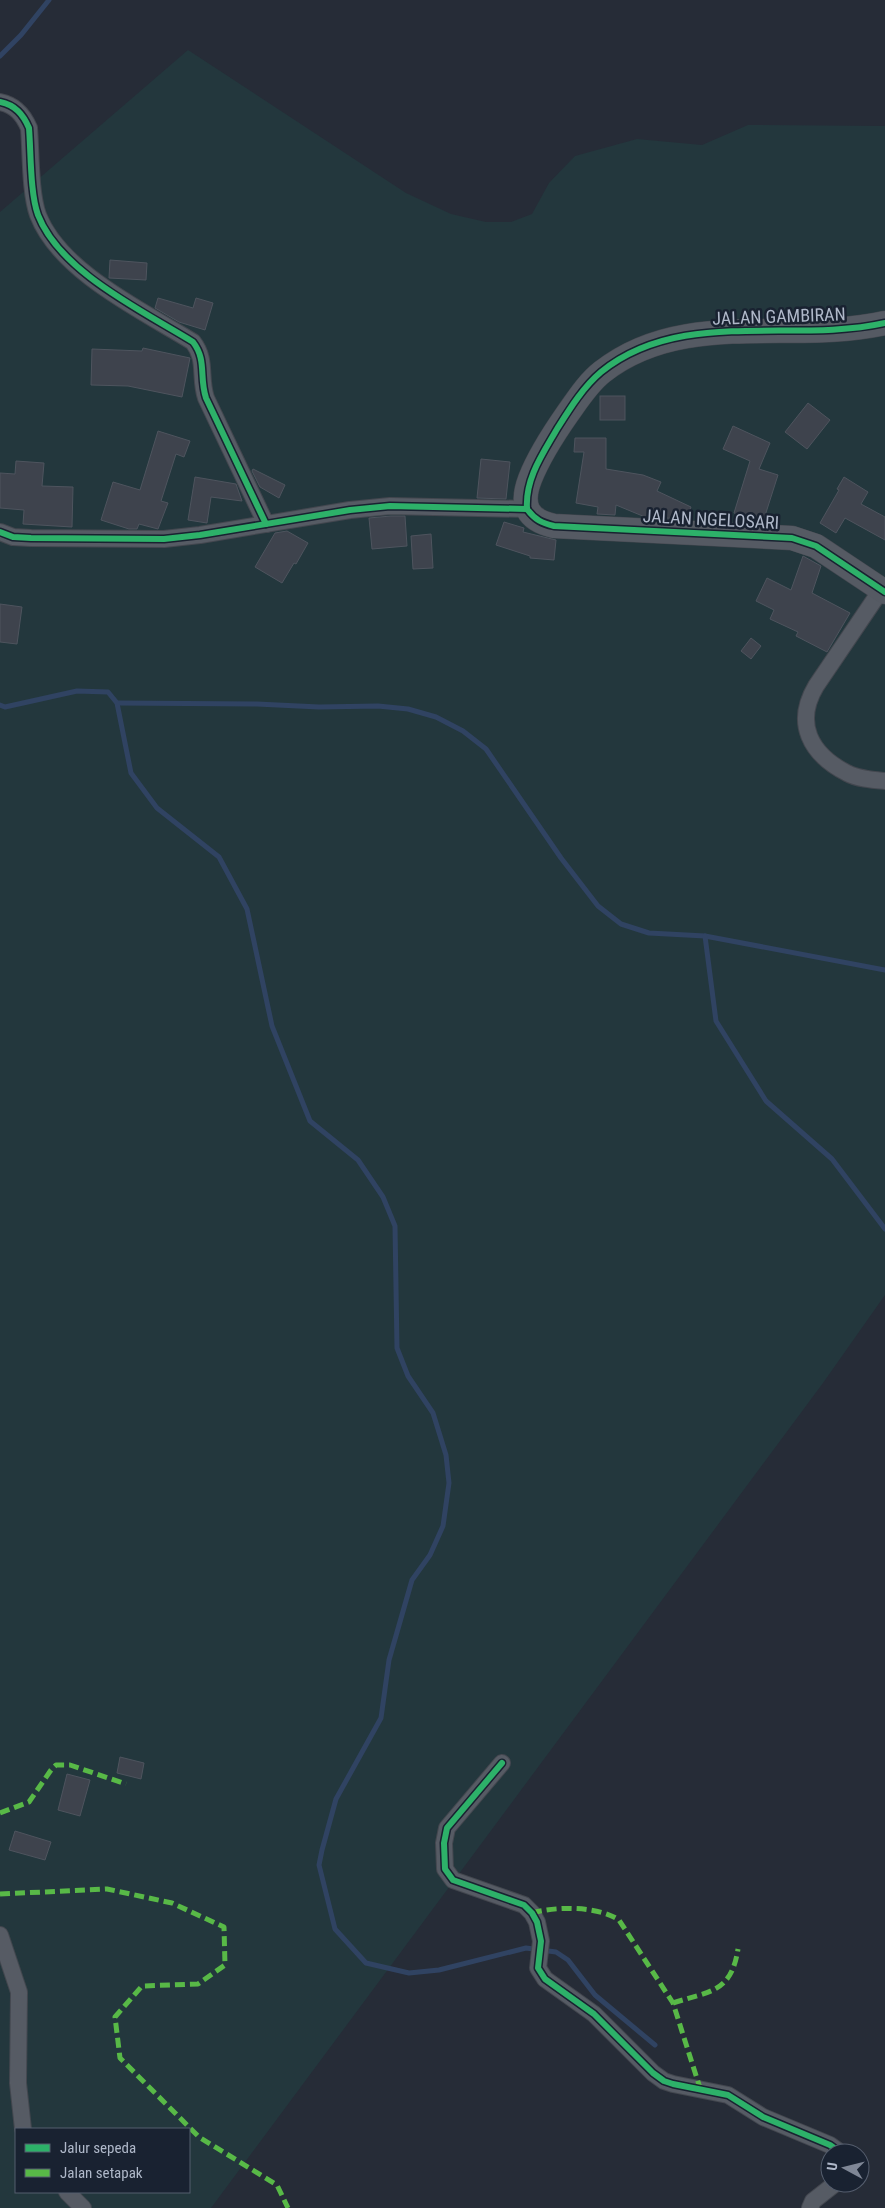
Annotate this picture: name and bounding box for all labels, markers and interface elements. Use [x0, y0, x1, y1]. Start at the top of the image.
street label: JALAN GAMBIRAN [712, 303, 846, 329]
street label: JALAN NGELOSARI [642, 505, 780, 533]
legend [15, 2128, 190, 2193]
text: Jalur sepeda [60, 2139, 136, 2157]
north arrow [820, 2143, 870, 2193]
text: U [824, 2161, 841, 2171]
text: Jalan setapak [60, 2164, 143, 2182]

